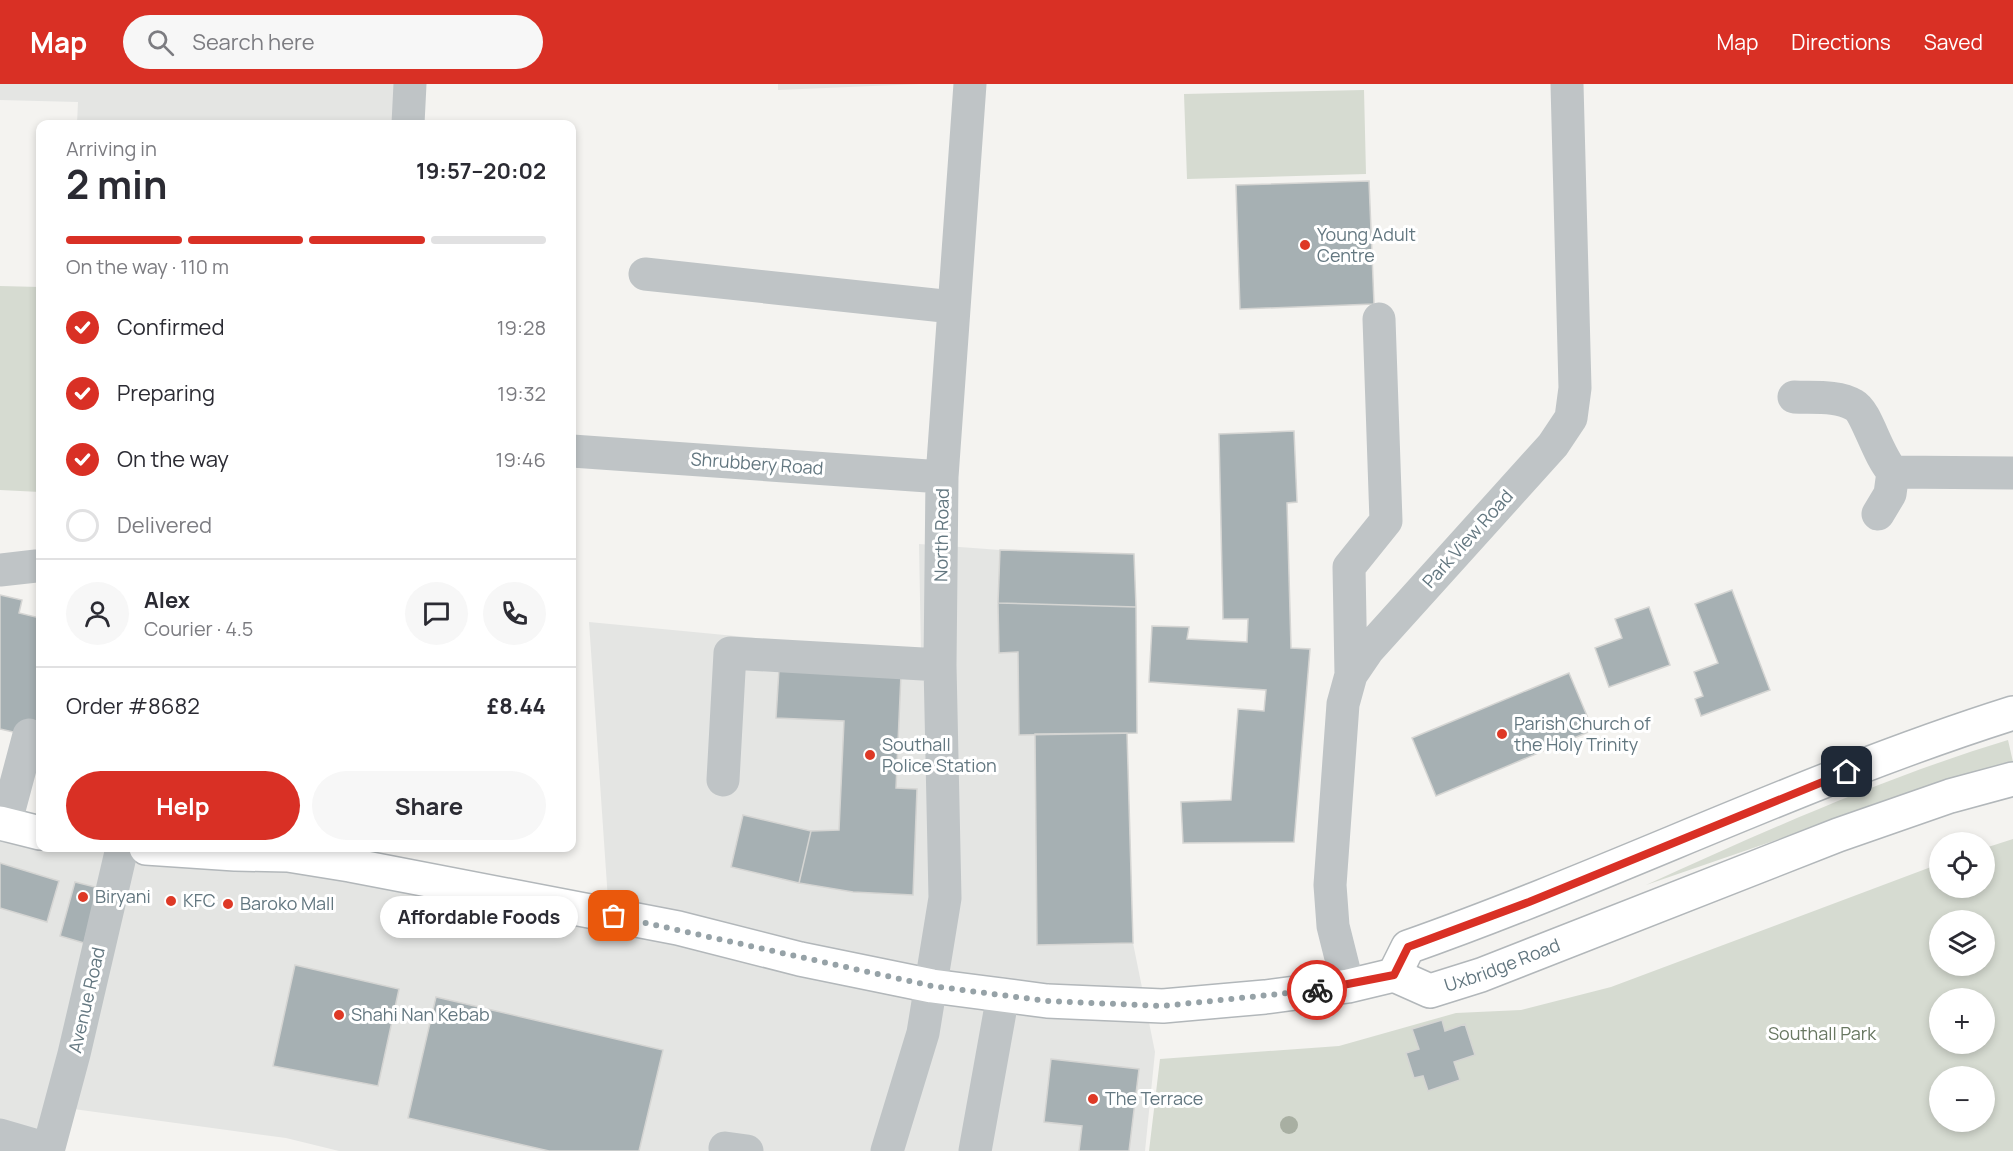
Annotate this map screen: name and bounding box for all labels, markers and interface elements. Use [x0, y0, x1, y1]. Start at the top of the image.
search box [123, 15, 543, 69]
text: Map [30, 23, 87, 61]
icon: search [144, 26, 177, 59]
text: Search here [192, 27, 315, 57]
text: Map [1717, 28, 1758, 56]
text: Directions [1791, 28, 1891, 56]
text: Saved [1924, 28, 1983, 56]
text: Arriving in [66, 135, 157, 162]
text: 19:57–20:02 [416, 156, 546, 186]
text: 2 min [66, 157, 167, 211]
place label: Young Adult Centre [1317, 222, 1416, 267]
marker: Young Adult Centre [1298, 238, 1312, 252]
text: On the way · 110 m [66, 253, 229, 280]
icon: check [66, 311, 99, 344]
text: Confirmed [117, 312, 225, 342]
text: 19:28 [497, 314, 546, 341]
icon: check [66, 377, 99, 410]
text: Preparing [117, 378, 215, 408]
text: 19:32 [497, 380, 546, 407]
icon: check [66, 443, 99, 476]
text: On the way [117, 444, 229, 474]
text: 19:46 [496, 446, 546, 473]
street label: Shrubbery Road [690, 446, 824, 480]
street label: Park View Road [1417, 484, 1518, 593]
street label: North Road [928, 488, 954, 582]
text: Delivered [117, 510, 212, 540]
button: person [66, 582, 129, 645]
button: chat [405, 582, 468, 645]
button: phone [483, 582, 546, 645]
text: Alex [144, 585, 190, 615]
text: Courier · 4.5 [144, 615, 253, 642]
text: Order #8682 [66, 691, 200, 721]
text: £8.44 [487, 691, 546, 721]
place label: Parish Church of the Holy Trinity [1514, 711, 1651, 756]
marker: Parish Church of the Holy Trinity [1495, 727, 1509, 741]
place label: Southall Police Station [882, 732, 997, 777]
pin [1821, 746, 1872, 797]
marker: Southall Police Station [863, 748, 877, 762]
icon: home [1830, 755, 1863, 788]
button: Help [66, 771, 300, 840]
button: Share [312, 771, 546, 840]
map controls [1929, 832, 1995, 1132]
button: locate [1929, 832, 1995, 898]
place label: Biryani [95, 884, 151, 908]
place label: KFC [183, 888, 216, 912]
marker: Biryani [76, 890, 90, 904]
pin [588, 890, 639, 941]
place label: Baroko Mall [240, 891, 335, 915]
marker: KFC [164, 894, 178, 908]
callout: Affordable Foods [380, 895, 578, 937]
marker: Baroko Mall [221, 897, 235, 911]
icon: bag [597, 899, 630, 932]
text: Affordable Foods [398, 903, 560, 930]
button: layers [1929, 910, 1995, 976]
street label: Uxbridge Road [1441, 932, 1563, 997]
street label: Avenue Road [62, 945, 110, 1055]
courier [1287, 960, 1347, 1020]
icon: bike [1301, 974, 1334, 1007]
button: + [1929, 988, 1995, 1054]
place label: Shahi Nan Kebab [351, 1002, 490, 1026]
marker: Shahi Nan Kebab [332, 1008, 346, 1022]
park label: Southall Park [1768, 1021, 1877, 1045]
button: − [1929, 1066, 1995, 1132]
place label: The Terrace [1105, 1086, 1203, 1110]
marker: The Terrace [1086, 1092, 1100, 1106]

